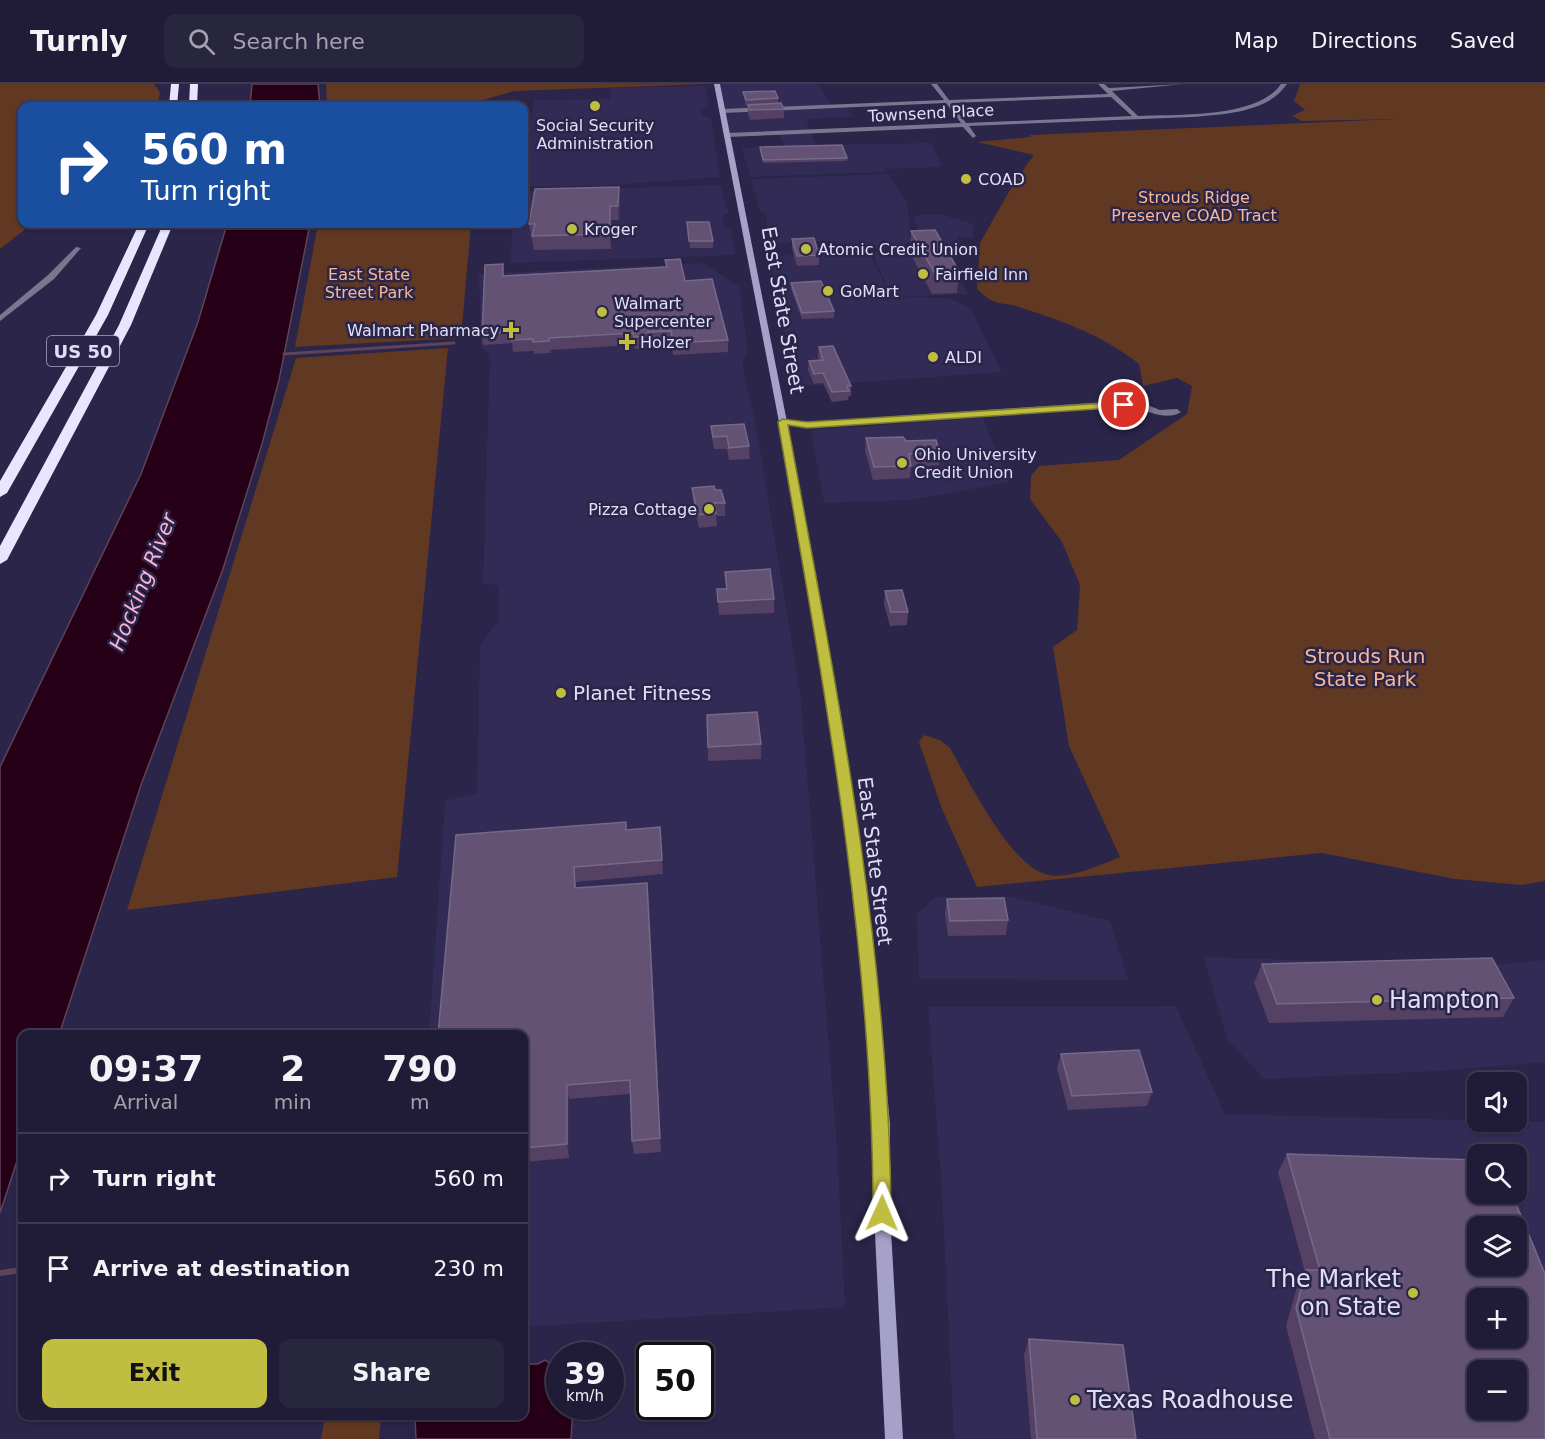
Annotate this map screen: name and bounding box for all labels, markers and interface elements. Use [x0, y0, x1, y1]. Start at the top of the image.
search box [164, 14, 584, 68]
text: Turnly [30, 25, 128, 58]
icon: search [185, 25, 218, 58]
text: Search here [233, 29, 365, 54]
text: Map [1234, 29, 1278, 53]
text: Directions [1311, 29, 1417, 53]
text: Saved [1450, 29, 1515, 53]
marker: Social Security Administration [588, 99, 602, 113]
street label: Townsend Place [867, 100, 994, 126]
place label: Social Security Administration [536, 116, 654, 153]
text: 560 m [141, 125, 287, 174]
icon: right [42, 126, 120, 204]
place label: COAD [978, 170, 1025, 189]
marker: COAD [959, 172, 973, 186]
text: Turn right [141, 175, 270, 206]
park label: Strouds Ridge Preserve COAD Tract [1111, 188, 1277, 225]
place label: Kroger [584, 220, 638, 239]
marker: Kroger [565, 222, 579, 236]
street label: East State Street [756, 224, 810, 396]
place label: Atomic Credit Union [818, 240, 978, 259]
marker: Atomic Credit Union [799, 242, 813, 256]
park label: East State Street Park [325, 265, 414, 302]
place label: Fairfield Inn [935, 265, 1028, 284]
marker: Fairfield Inn [916, 267, 930, 281]
place label: GoMart [840, 282, 899, 301]
marker: GoMart [821, 284, 835, 298]
place label: Walmart Supercenter [614, 294, 712, 331]
marker: Walmart Supercenter [595, 305, 609, 319]
place label: Walmart Pharmacy [347, 321, 499, 340]
marker: Walmart Pharmacy [504, 323, 518, 337]
marker: Holzer [618, 333, 636, 351]
place label: Holzer [640, 333, 692, 352]
road number: US 50 [47, 336, 119, 366]
place label: ALDI [945, 348, 982, 367]
marker: ALDI [926, 350, 940, 364]
pin [1098, 379, 1149, 430]
icon: arrive [1107, 388, 1140, 421]
place label: Ohio University Credit Union [914, 445, 1037, 482]
marker: Ohio University Credit Union [895, 456, 909, 470]
place label: Pizza Cottage [588, 500, 697, 519]
marker: Pizza Cottage [702, 502, 716, 516]
water label: Hocking River [105, 509, 182, 654]
park label: Strouds Run State Park [1304, 644, 1426, 691]
place label: Planet Fitness [573, 681, 711, 705]
marker: Planet Fitness [554, 686, 568, 700]
street label: East State Street [853, 775, 897, 947]
place label: Hampton [1389, 986, 1500, 1014]
marker: Hampton [1370, 993, 1384, 1007]
text: 09:37 [89, 1048, 203, 1089]
text: 2 [280, 1048, 305, 1089]
text: 790 [382, 1048, 457, 1089]
map controls [1467, 1072, 1527, 1420]
button: sound [1467, 1072, 1527, 1132]
text: Arrival [113, 1090, 178, 1114]
text: min [274, 1090, 312, 1114]
text: m [410, 1090, 430, 1114]
button: search [1467, 1144, 1527, 1204]
icon: right [42, 1162, 75, 1195]
text: Turn right [93, 1166, 216, 1191]
text: 560 m [434, 1166, 504, 1191]
position arrow [850, 1181, 914, 1245]
button: layers [1467, 1216, 1527, 1276]
icon: arrive [42, 1252, 75, 1285]
text: Arrive at destination [93, 1256, 350, 1281]
text: 230 m [434, 1256, 504, 1281]
place label: The Market on State [1265, 1265, 1401, 1321]
marker: The Market on State [1406, 1286, 1420, 1300]
button: + [1467, 1288, 1527, 1348]
button: Exit [42, 1339, 267, 1408]
button: Share [279, 1339, 504, 1408]
speed limit sign: 50 [636, 1342, 714, 1420]
text: 39 [564, 1356, 606, 1391]
button: − [1467, 1360, 1527, 1420]
place label: Texas Roadhouse [1086, 1386, 1294, 1414]
text: km/h [566, 1387, 604, 1405]
marker: Texas Roadhouse [1068, 1393, 1082, 1407]

